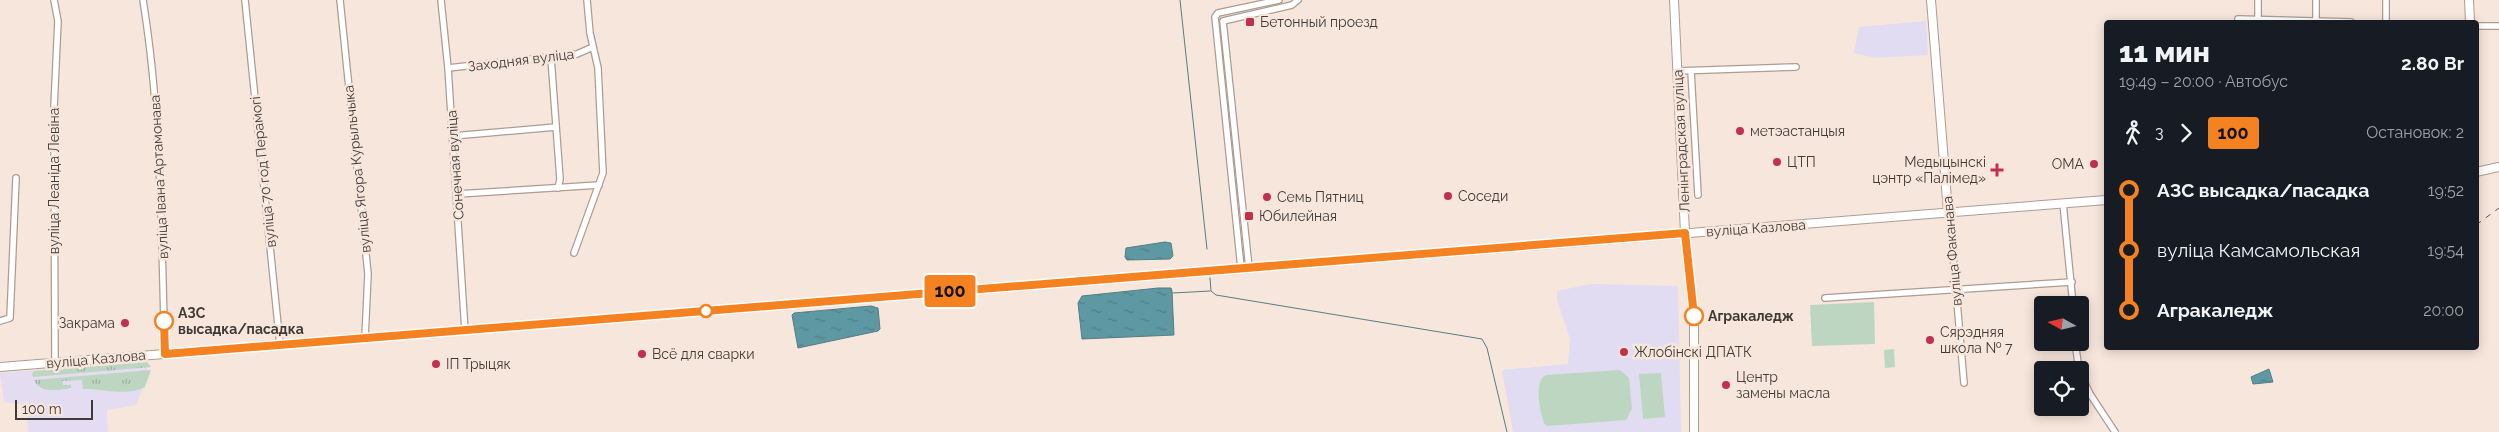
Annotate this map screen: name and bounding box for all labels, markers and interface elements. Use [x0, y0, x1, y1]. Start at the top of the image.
place label: Бетонный проезд [1260, 14, 1378, 30]
marker: Бетонный проезд [1244, 16, 1256, 28]
text: 11 мин [2119, 36, 2210, 69]
street label: Заходняя вуліца [467, 46, 575, 74]
text: 2.80 Br [2401, 52, 2464, 74]
street label: Ленінградская вуліца [1669, 69, 1693, 213]
text: 19:49 – 20:00 · Автобус [2119, 72, 2288, 91]
street label: вуліца Ягора Курыльчыка [340, 84, 374, 254]
street label: вуліца Івана Артамонава [147, 95, 171, 259]
street label: вуліца 70 год Перамогі [247, 96, 279, 248]
street label: вуліца Леаніда Левіна [46, 108, 62, 254]
street label: Сонечная вуліца [443, 110, 467, 220]
icon: walk [2119, 119, 2147, 147]
icon: forward [2172, 119, 2200, 147]
text: 100 [2218, 122, 2249, 143]
place label: метэастанцыя [1750, 123, 1845, 139]
text: 3 [2155, 123, 2164, 142]
text: Остановок: 2 [2366, 123, 2464, 142]
marker: метэастанцыя [1734, 125, 1746, 137]
place label: ЦТП [1787, 154, 1816, 170]
place label: Медыцынскі цэнтр «Палімед» [1872, 154, 1986, 186]
marker: ЦТП [1771, 156, 1783, 168]
place label: ОМА [2052, 156, 2085, 172]
marker: ОМА [2088, 158, 2100, 170]
marker: Медыцынскі цэнтр «Палімед» [1990, 163, 2004, 177]
text: АЗС высадка/пасадка [2157, 179, 2369, 201]
text: 19:52 [2428, 181, 2464, 200]
place label: Соседи [1458, 188, 1508, 204]
place label: Семь Пятниц [1277, 189, 1364, 205]
marker: Соседи [1442, 190, 1454, 202]
marker: Семь Пятниц [1261, 191, 1273, 203]
street label: вуліца Факанава [1939, 195, 1965, 307]
place label: Юбилейная [1259, 208, 1337, 224]
marker: Юбилейная [1243, 210, 1255, 222]
street label: вуліца Казлова [1706, 217, 1806, 239]
text: вуліца Камсамольская [2157, 239, 2360, 261]
text: 19:54 [2427, 241, 2464, 260]
line badge: 100 [921, 275, 979, 307]
text: 100 [935, 280, 966, 301]
north arrow [2034, 296, 2089, 351]
map controls [2034, 296, 2089, 416]
text: Агракаледж [2157, 299, 2273, 321]
text: 20:00 [2423, 301, 2464, 320]
unlabelled marker [699, 304, 713, 318]
place label: АЗС высадка/пасадка [178, 305, 304, 337]
marker: Агракаледж [1684, 306, 1704, 326]
place label: Агракаледж [1708, 308, 1794, 324]
marker: АЗС высадка/пасадка [154, 311, 174, 331]
place label: Закрама [59, 315, 115, 331]
marker: Закрама [119, 317, 131, 329]
place label: Сярэдняя школа № 7 [1940, 324, 2013, 356]
marker: Сярэдняя школа № 7 [1924, 334, 1936, 346]
place label: Жлобінскі ДПАТК [1634, 344, 1752, 360]
place label: Всё для сварки [652, 346, 755, 362]
marker: Жлобінскі ДПАТК [1618, 346, 1630, 358]
street label: вуліца Казлова [46, 347, 146, 371]
marker: Всё для сварки [636, 348, 648, 360]
place label: ІП Трыцяк [446, 356, 511, 372]
marker: ІП Трыцяк [430, 358, 442, 370]
button: locate [2034, 361, 2089, 416]
place label: Центр замены масла [1736, 369, 1830, 401]
marker: Центр замены масла [1720, 379, 1732, 391]
scale bar [15, 397, 92, 420]
text: 100 m [22, 401, 62, 417]

